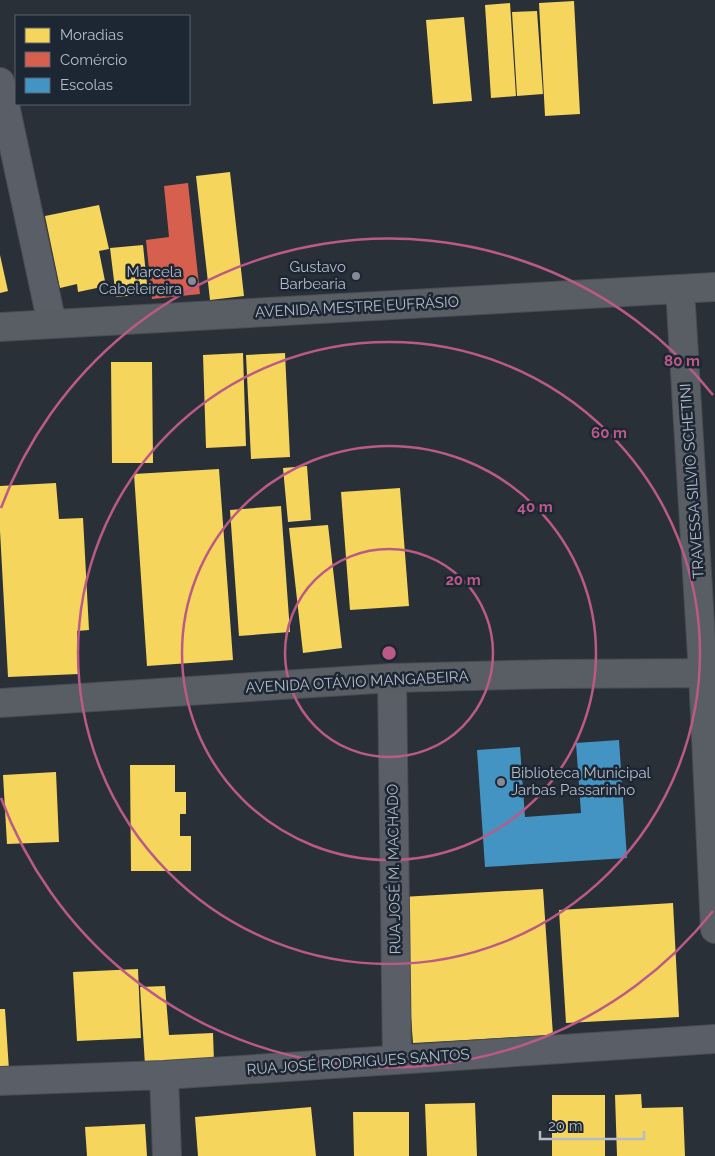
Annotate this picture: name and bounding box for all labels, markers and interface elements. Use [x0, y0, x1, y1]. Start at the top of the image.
legend [15, 15, 190, 105]
text: Moradias [60, 26, 123, 44]
text: Comércio [60, 51, 127, 69]
text: Escolas [60, 76, 113, 94]
place label: Gustavo Barbearia [280, 258, 346, 293]
place label: Marcela Cabeleireira [99, 263, 182, 298]
marker: Gustavo Barbearia [350, 270, 362, 282]
marker: Marcela Cabeleireira [186, 275, 198, 287]
street label: AVENIDA MESTRE EUFRÁSIO [255, 293, 459, 321]
text: 80 m [664, 352, 700, 370]
street label: TRAVESSA SILVIO SCHETINI [676, 383, 708, 579]
text: 60 m [591, 424, 627, 442]
text: 40 m [517, 498, 553, 516]
text: 20 m [445, 571, 481, 589]
centre of rings [380, 644, 398, 662]
street label: AVENIDA OTÁVIO MANGABEIRA [245, 667, 469, 697]
place label: Biblioteca Municipal Jarbas Passarinho [511, 764, 652, 799]
marker: Biblioteca Municipal Jarbas Passarinho [495, 776, 507, 788]
street label: RUA JOSÉ M. MACHADO [384, 784, 404, 954]
street label: RUA JOSÉ RODRIGUES SANTOS [246, 1045, 470, 1079]
scale bar [540, 1108, 644, 1140]
text: 20 m [548, 1117, 583, 1135]

